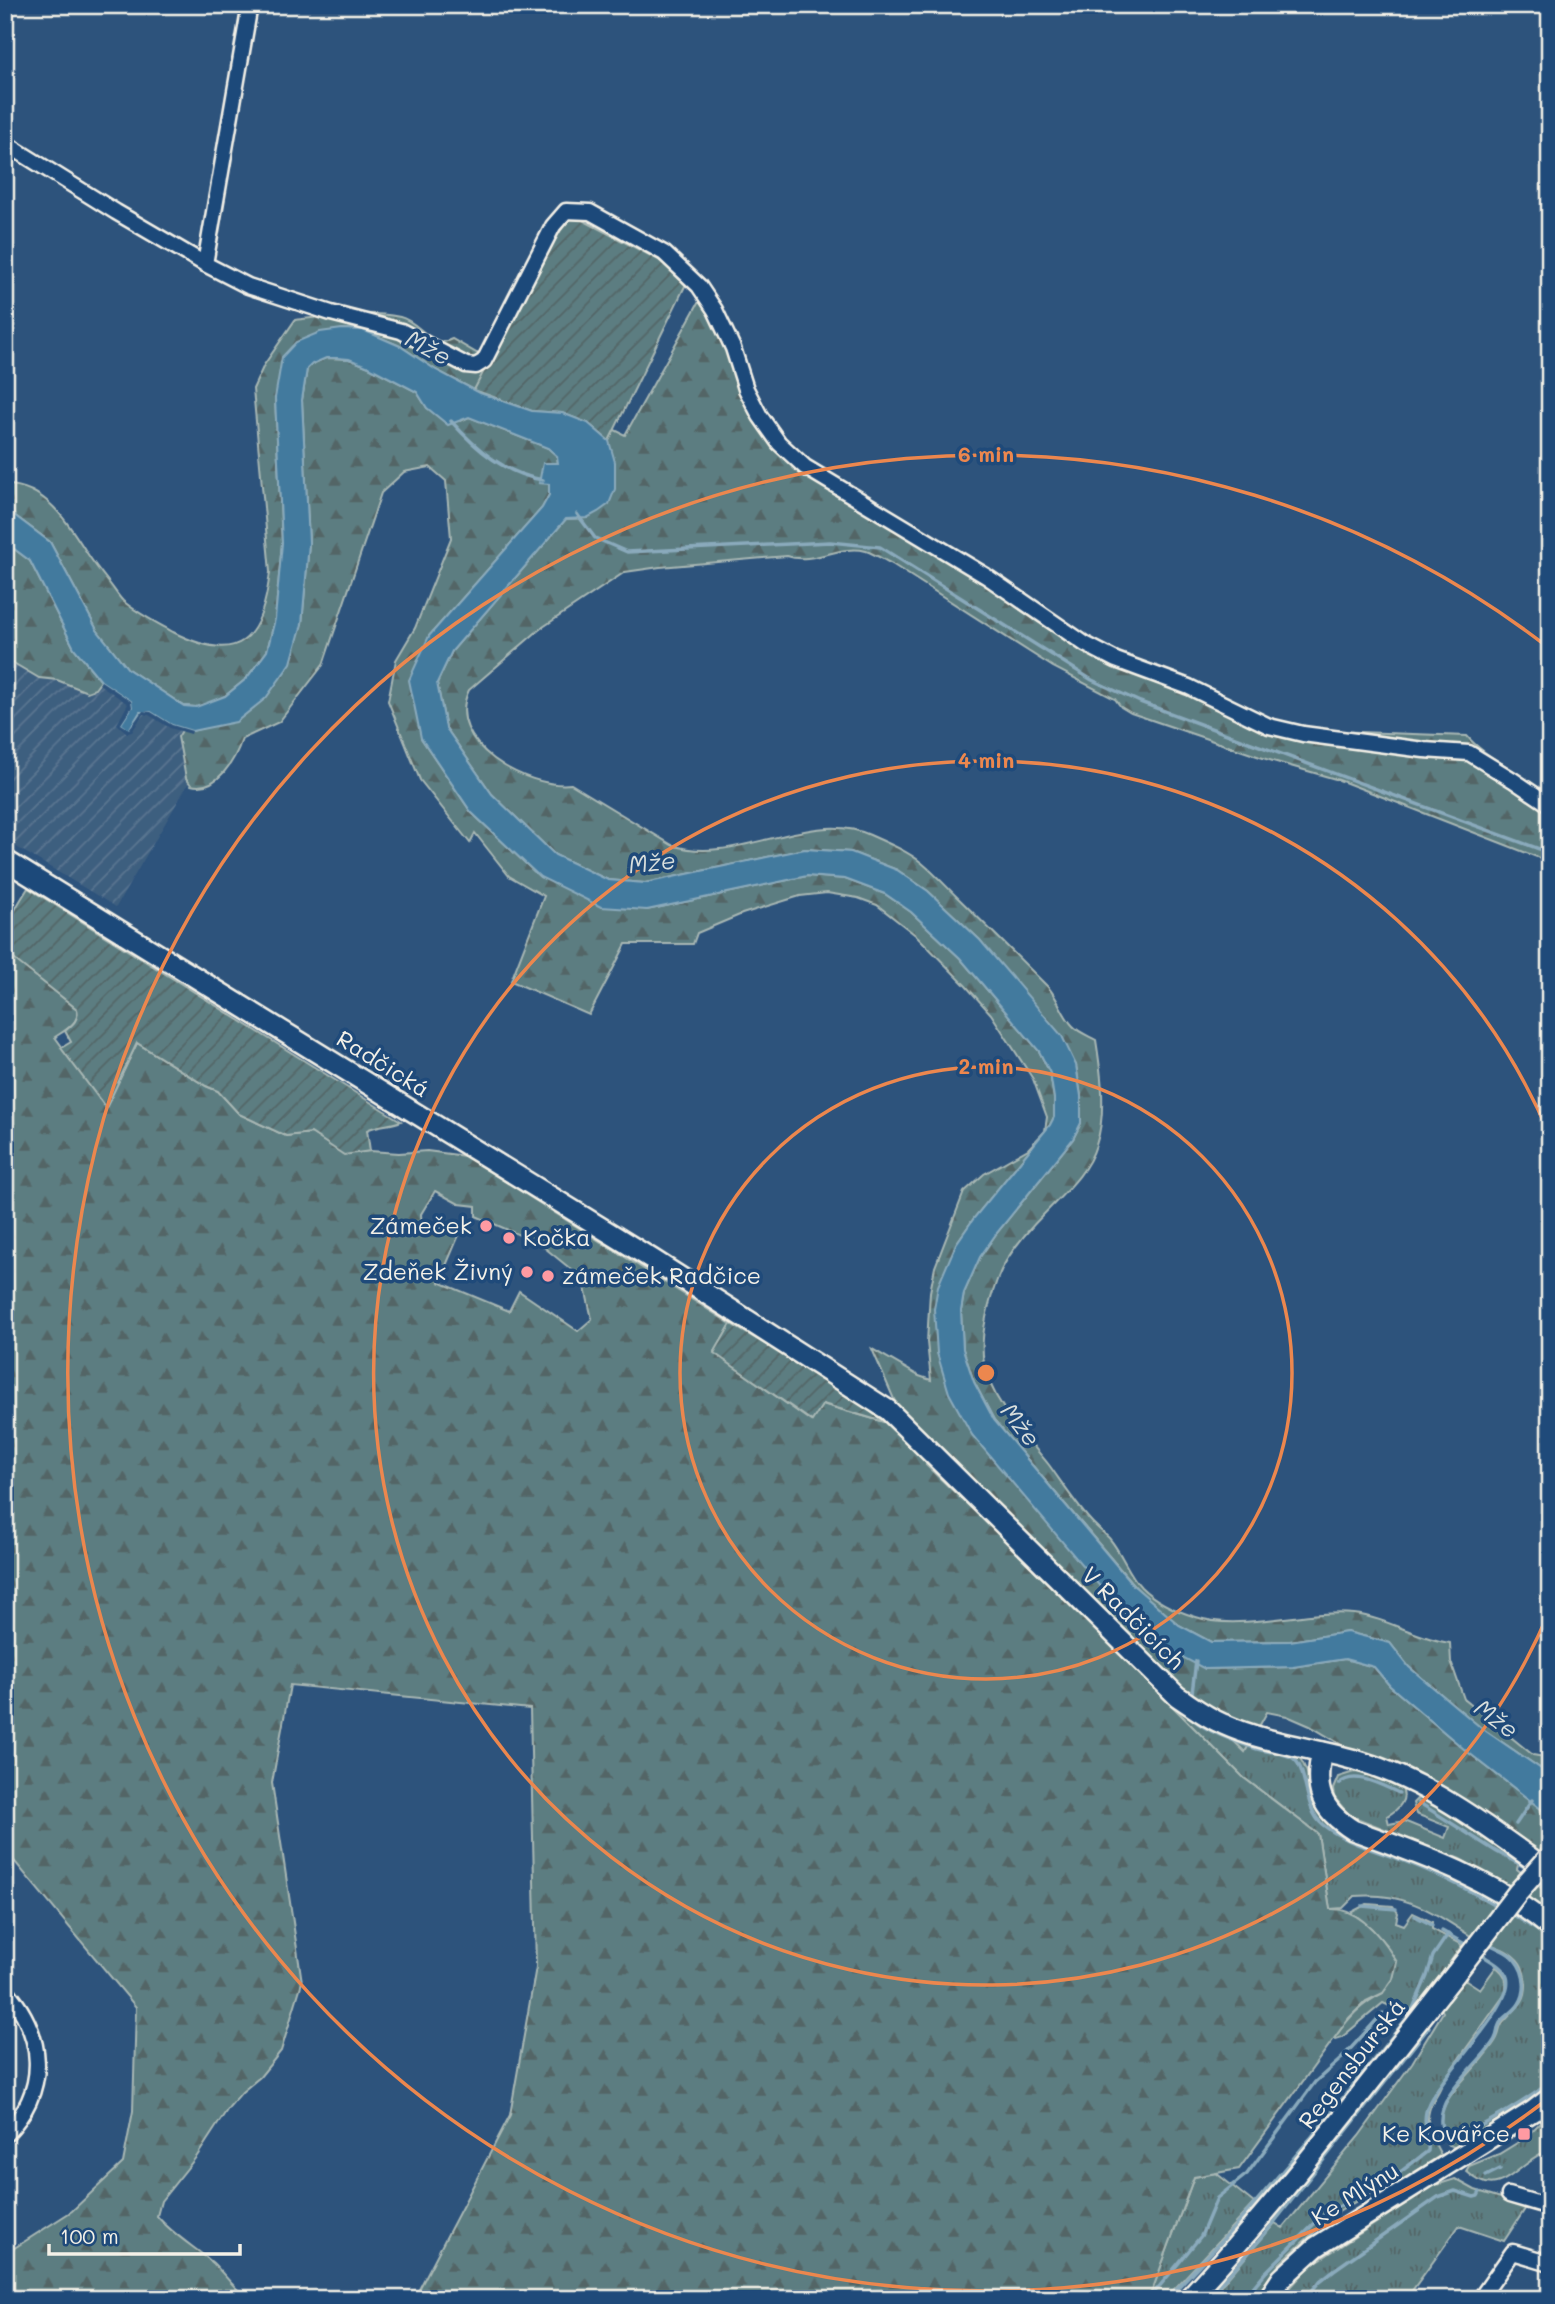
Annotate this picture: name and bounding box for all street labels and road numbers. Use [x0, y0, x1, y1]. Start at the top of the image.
street label: Radčická [331, 1023, 436, 1104]
street label: V Radčicích [1076, 1559, 1192, 1675]
street label: Regensburská [1291, 1992, 1411, 2134]
street label: Ke Mlýnu [1305, 2155, 1404, 2232]

